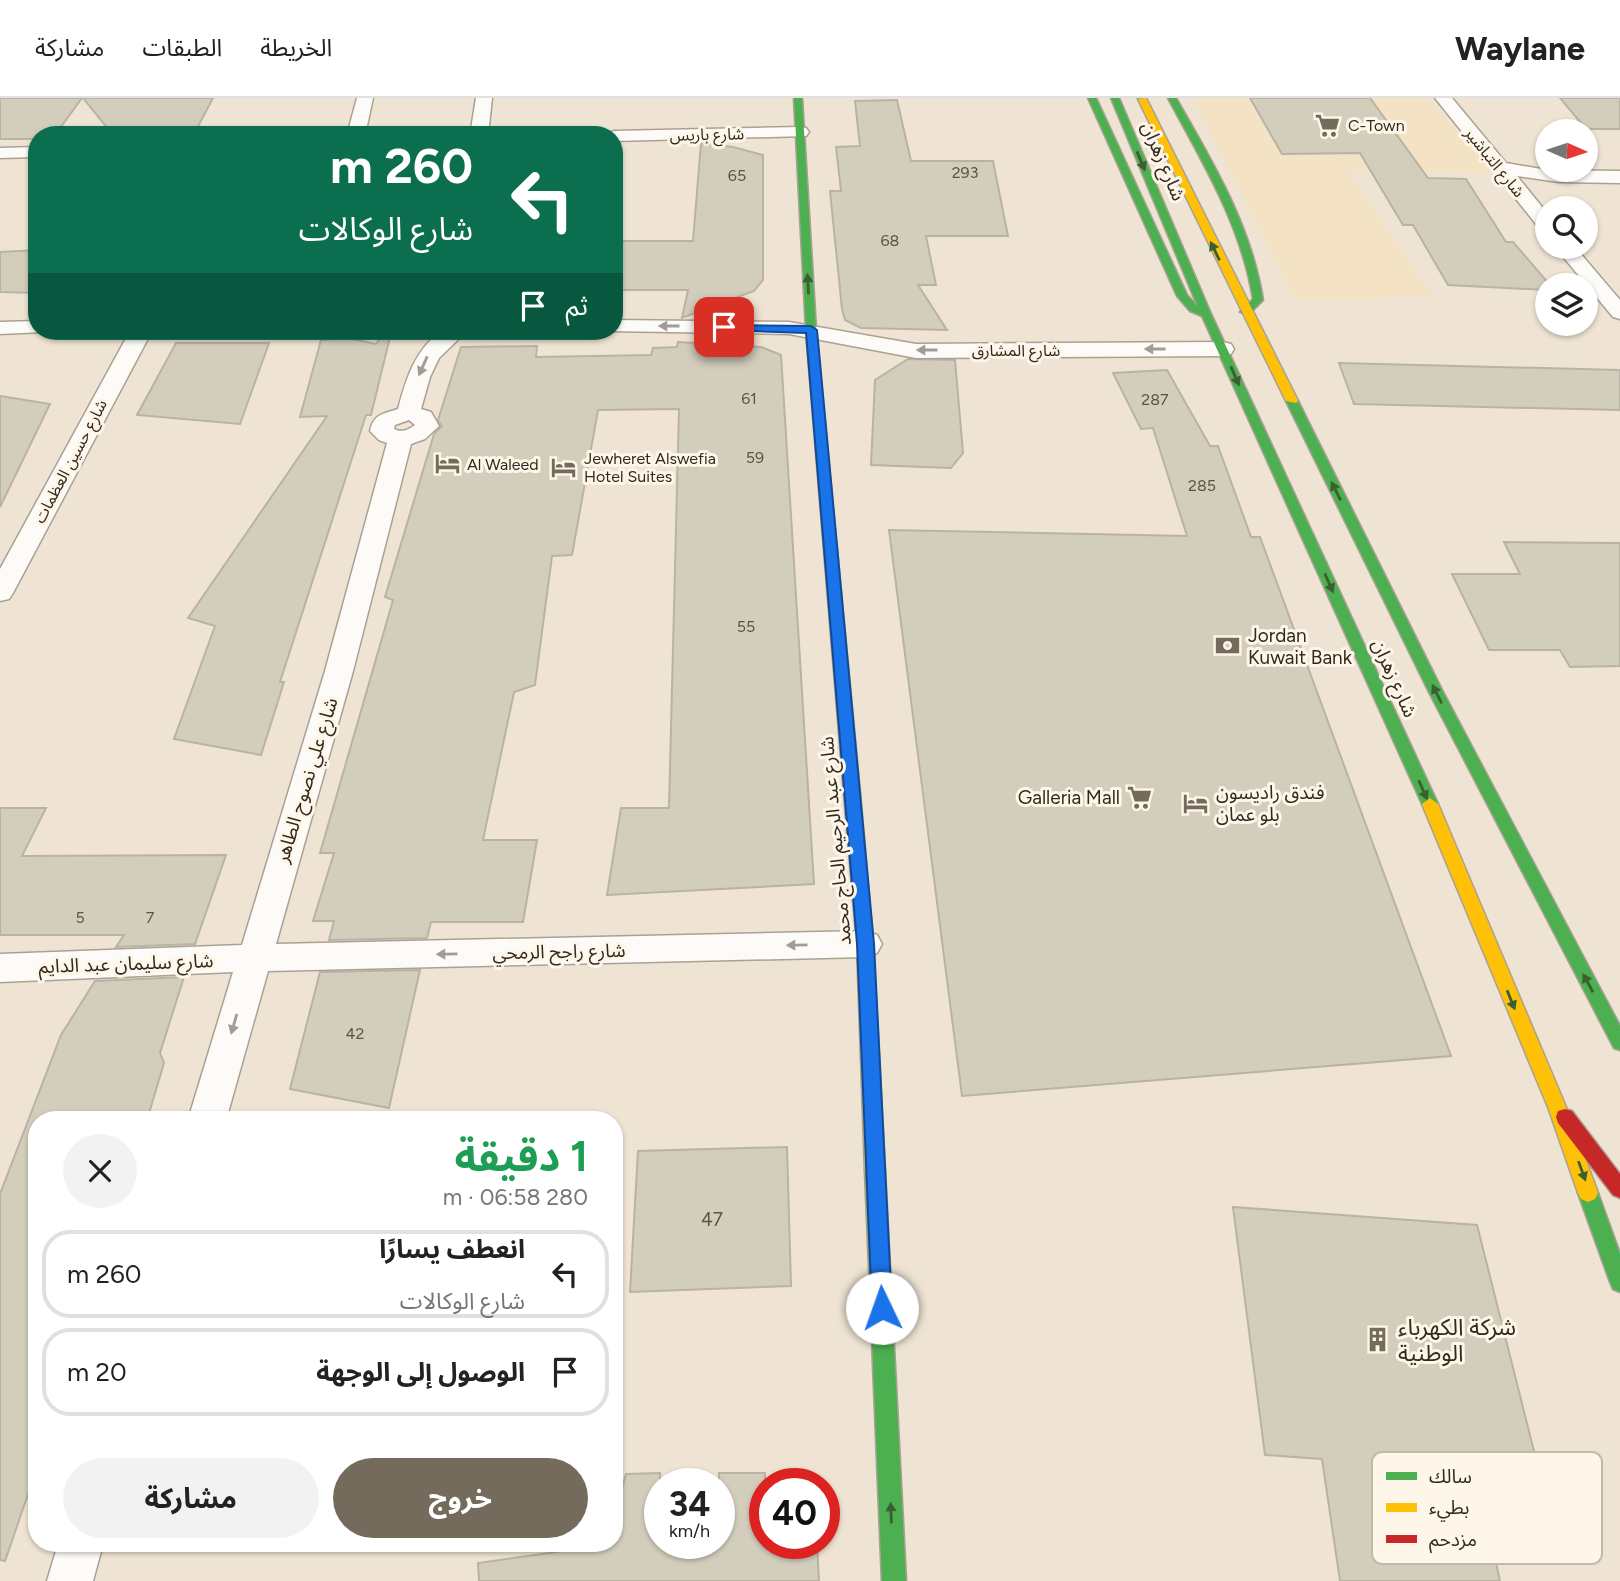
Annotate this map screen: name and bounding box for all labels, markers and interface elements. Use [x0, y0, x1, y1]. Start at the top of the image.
text: Waylane [1455, 29, 1585, 68]
text: مشاركة [35, 33, 104, 62]
text: الطبقات [142, 33, 222, 62]
text: الخريطة [260, 33, 332, 62]
supermarket icon: C-Town [1314, 111, 1342, 139]
place label: C-Town [1348, 116, 1405, 135]
street label: شارع زهران [1135, 118, 1190, 205]
north arrow [1535, 119, 1598, 182]
map controls [1535, 119, 1598, 336]
street label: شارع التباشير [1458, 123, 1528, 203]
street label: شارع باريس [670, 124, 745, 148]
text: 260 m [330, 136, 473, 195]
one-way arrow [1135, 151, 1147, 171]
icon: left [497, 154, 588, 245]
house number: 293 [952, 163, 978, 182]
house number: 65 [728, 166, 746, 185]
button: search [1535, 196, 1598, 259]
text: شارع الوكالات [299, 210, 473, 248]
house number: 68 [881, 231, 899, 250]
one-way arrow [1210, 241, 1221, 261]
one-way arrow [803, 273, 814, 295]
button: layers [1535, 273, 1598, 336]
icon: arrive [514, 287, 552, 325]
text: ثم [566, 290, 588, 322]
pin [694, 297, 754, 357]
icon: arrive [705, 308, 743, 346]
one-way arrow [658, 321, 680, 332]
street label: شارع المشارق [972, 341, 1060, 363]
one-way arrow [1143, 343, 1165, 355]
one-way arrow [916, 344, 938, 356]
one-way arrow [417, 356, 429, 376]
one-way arrow [1229, 366, 1241, 386]
house number: 61 [741, 389, 757, 408]
house number: 287 [1141, 390, 1169, 409]
street label: شارع حسين العظمات [30, 396, 114, 528]
house number: 59 [746, 448, 764, 467]
place label: Jewheret Alswefia Hotel Suites [584, 449, 716, 486]
hotel icon: Al Waleed [433, 450, 461, 478]
hotel icon: Jewheret Alswefia Hotel Suites [550, 453, 578, 481]
place label: Al Waleed [467, 455, 539, 474]
house number: 285 [1188, 476, 1216, 495]
one-way arrow [1331, 481, 1342, 501]
one-way arrow [1323, 573, 1335, 593]
house number: 55 [737, 617, 755, 636]
place label: Jordan Kuwait Bank [1248, 624, 1353, 669]
bank icon: Jordan Kuwait Bank [1214, 632, 1242, 660]
street label: شارع زهران [1365, 635, 1422, 722]
one-way arrow [1432, 684, 1443, 704]
street label: شارع علي نصوح الطاهر [270, 695, 346, 867]
street label: شارع عبد الرحيم الحاج محمد [815, 735, 859, 946]
one-way arrow [1417, 780, 1429, 800]
place label: فندق راديسون بلو عمان [1216, 781, 1324, 826]
supermarket icon: Galleria Mall [1126, 783, 1154, 811]
place label: Galleria Mall [1018, 786, 1120, 809]
hotel icon: فندق راديسون بلو عمان [1182, 789, 1210, 817]
house number: 5 [75, 908, 85, 927]
house number: 7 [146, 908, 155, 927]
street label: شارع راجح الرمحي [492, 939, 626, 968]
one-way arrow [786, 940, 808, 951]
one-way arrow [436, 948, 458, 960]
street label: شارع سليمان عبد الدايم [38, 949, 214, 981]
one-way arrow [1583, 973, 1594, 993]
one-way arrow [1506, 989, 1517, 1010]
one-way arrow [229, 1013, 239, 1034]
house number: 42 [346, 1024, 364, 1043]
text: 1 دقيقة [455, 1131, 588, 1182]
button: close [63, 1134, 137, 1208]
one-way arrow [1577, 1161, 1588, 1182]
text: 280 m · 06:58 [443, 1183, 588, 1211]
house number: 47 [701, 1208, 723, 1231]
text: انعطف يسارًا [379, 1233, 525, 1265]
icon: left [546, 1255, 584, 1293]
text: 260 m [67, 1258, 142, 1290]
position arrow [845, 1271, 919, 1345]
text: شارع الوكالات [400, 1287, 525, 1315]
place label: شركة الكهرباء الوطنية [1398, 1313, 1516, 1367]
building icon: شركة الكهرباء الوطنية [1364, 1326, 1392, 1354]
icon: arrive [546, 1353, 584, 1391]
text: 20 m [67, 1356, 127, 1388]
text: الوصول إلى الوجهة [316, 1356, 525, 1388]
legend [1372, 1452, 1602, 1564]
button: مشاركة [63, 1458, 319, 1538]
button: خروج [333, 1458, 588, 1538]
text: سالك [1429, 1465, 1472, 1488]
speed limit sign: 40 [749, 1468, 840, 1559]
text: 34 [669, 1483, 710, 1525]
text: بطيء [1429, 1496, 1469, 1522]
one-way arrow [885, 1502, 896, 1524]
text: km/h [669, 1520, 710, 1542]
text: مزدحم [1429, 1528, 1477, 1554]

